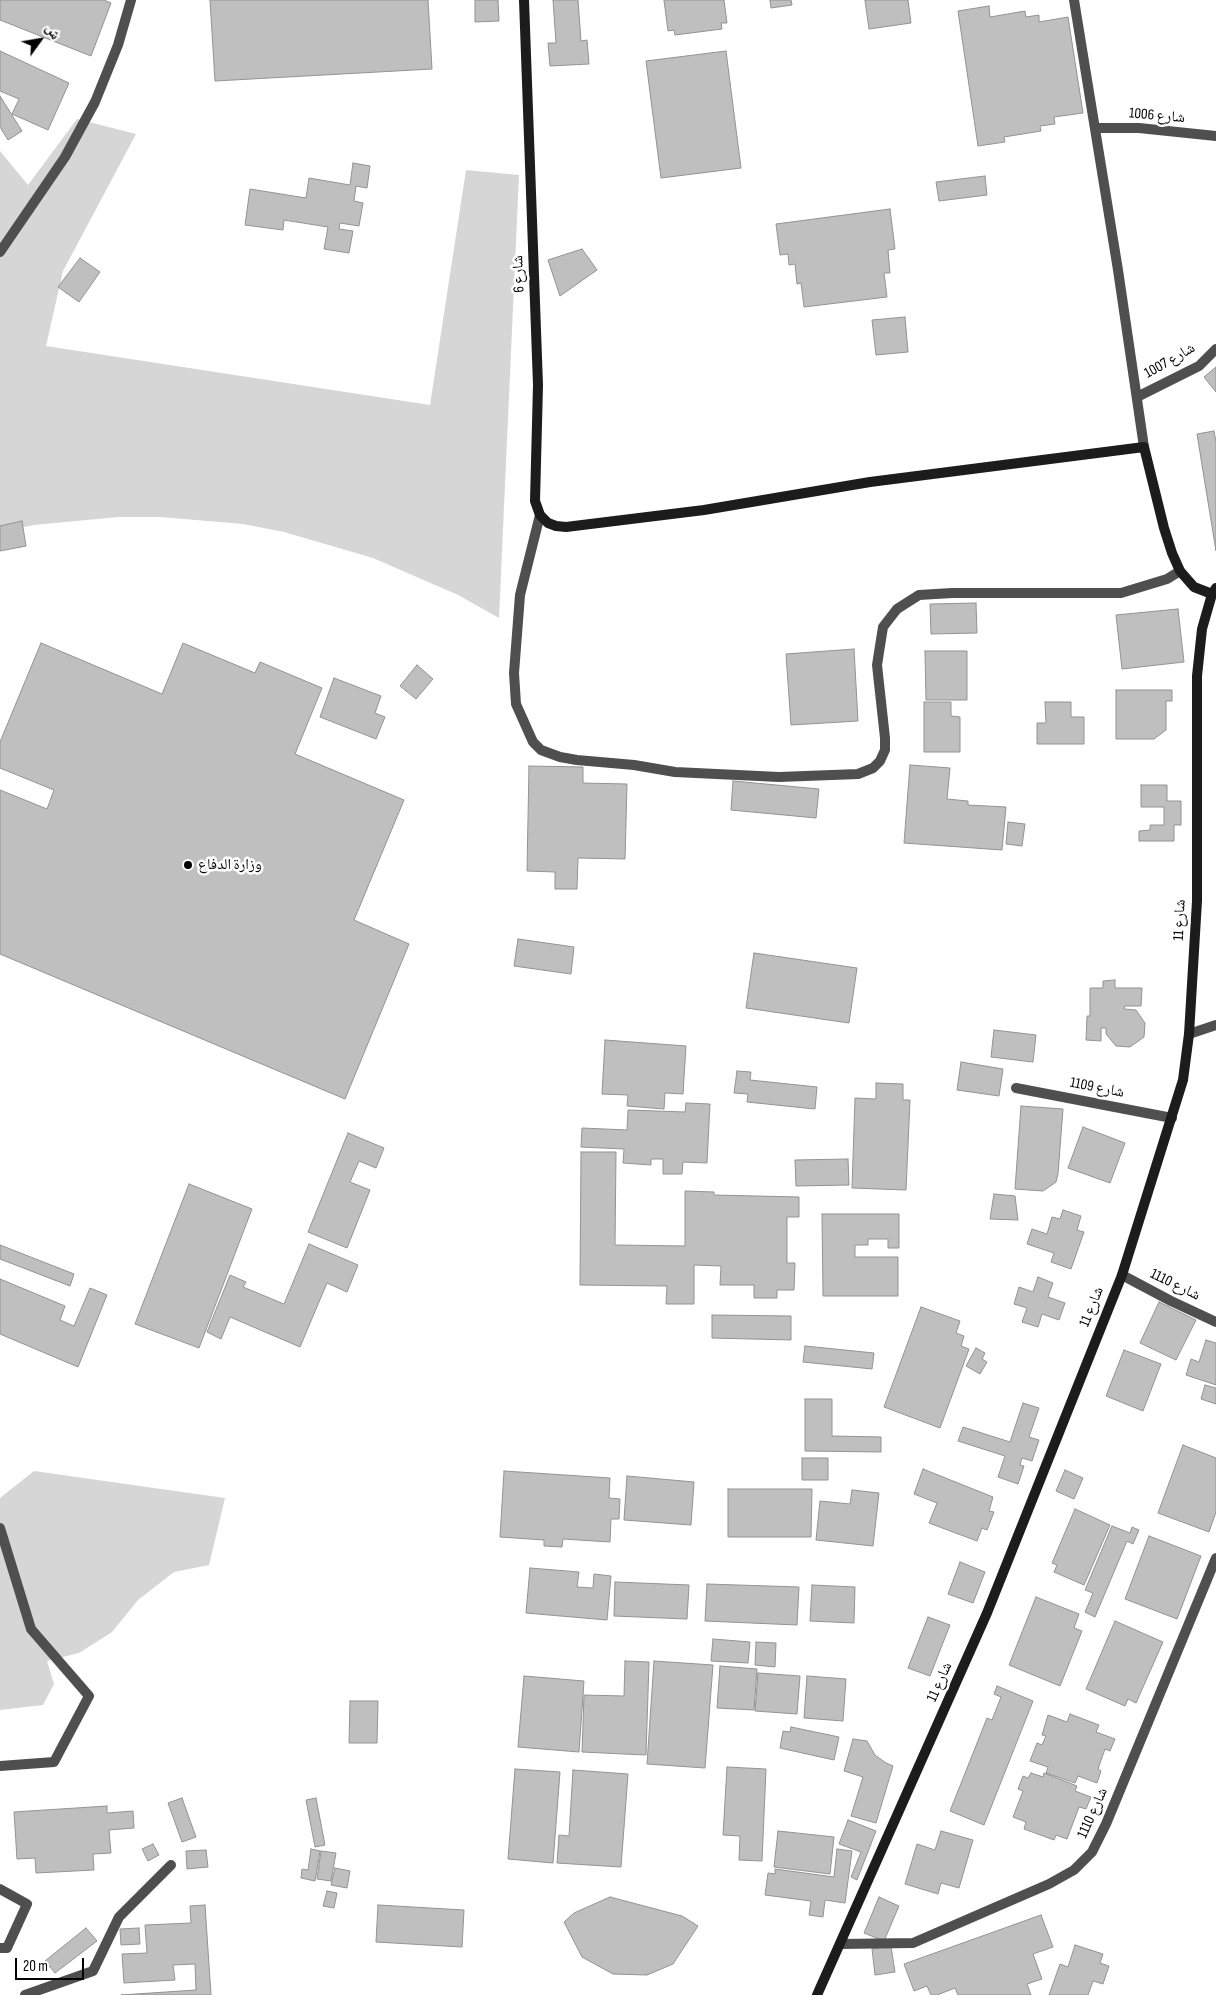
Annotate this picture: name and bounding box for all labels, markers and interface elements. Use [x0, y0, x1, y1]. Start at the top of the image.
north arrow [15, 15, 65, 65]
text: ش [42, 21, 64, 43]
street label: شارع 1006 [1128, 105, 1186, 127]
street label: شارع 6 [509, 255, 529, 293]
street label: شارع 1007 [1141, 339, 1199, 383]
place label: وزارة الدفاع [198, 856, 262, 874]
marker: وزارة الدفاع [182, 859, 194, 871]
street label: شارع 11 [1170, 899, 1190, 941]
street label: شارع 1109 [1068, 1074, 1126, 1102]
street label: شارع 1110 [1147, 1265, 1203, 1305]
street label: شارع 11 [1076, 1284, 1108, 1330]
street label: شارع 11 [923, 1659, 957, 1705]
street label: شارع 1110 [1074, 1785, 1112, 1841]
scale bar [18, 1948, 86, 1980]
text: 20 m [23, 1957, 48, 1976]

